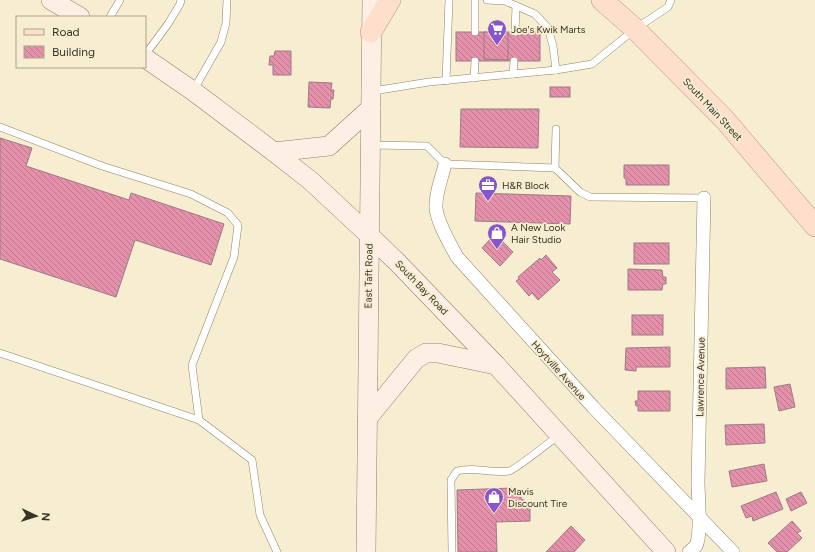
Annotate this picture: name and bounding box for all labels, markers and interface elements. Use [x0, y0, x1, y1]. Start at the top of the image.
legend [16, 16, 146, 68]
supermarket icon: Joe's Kwik Marts [486, 18, 508, 46]
place label: Joe's Kwik Marts [511, 23, 586, 36]
text: Road [52, 25, 80, 39]
text: Building [52, 45, 95, 59]
street label: South Main Street [680, 75, 745, 144]
office icon: H&R Block [477, 174, 499, 202]
place label: H&R Block [502, 179, 549, 192]
place label: A New Look Hair Studio [511, 221, 565, 246]
shop icon: A New Look Hair Studio [486, 222, 508, 250]
street label: East Taft Road [361, 243, 376, 309]
street label: South Bay Road [392, 257, 451, 318]
street label: Lawrence Avenue [693, 337, 708, 417]
street label: Hoytville Avenue [528, 338, 589, 403]
place label: Mavis Discount Tire [508, 485, 568, 510]
shop icon: Mavis Discount Tire [483, 486, 505, 514]
north arrow [16, 496, 56, 536]
text: N [39, 512, 52, 521]

